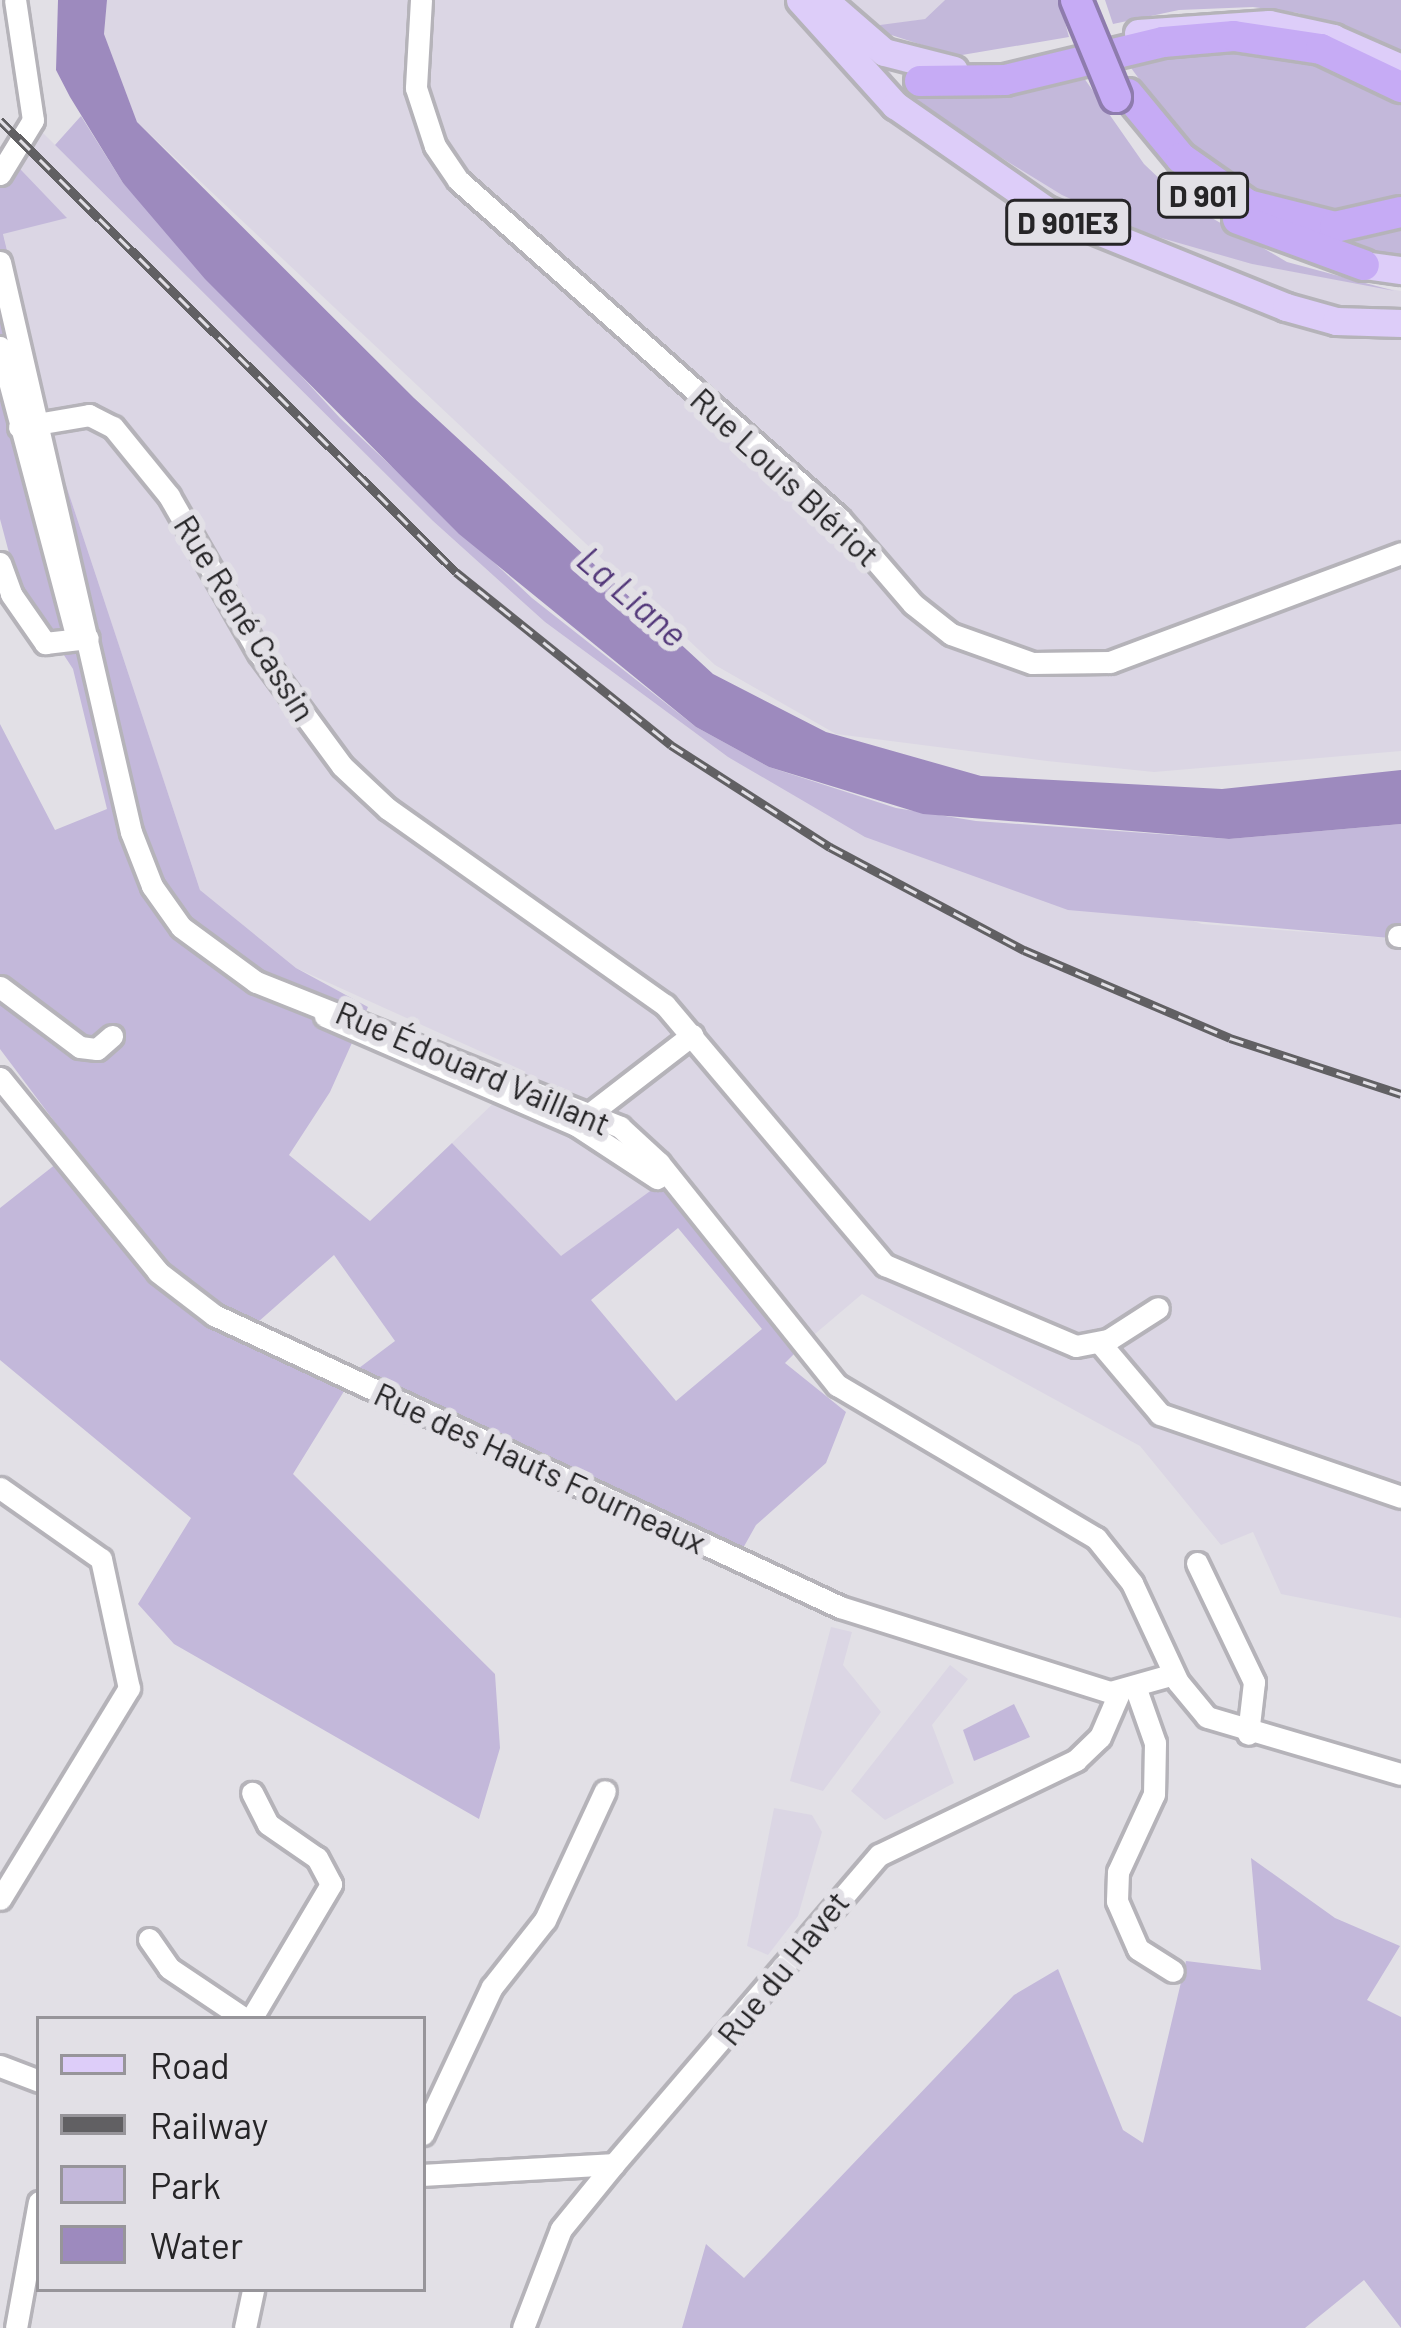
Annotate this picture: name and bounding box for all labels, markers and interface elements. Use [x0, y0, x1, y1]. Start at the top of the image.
road number: D 901 [1155, 171, 1251, 219]
road number: D 901E3 [1005, 198, 1131, 246]
street label: Rue Louis Blériot [682, 379, 888, 575]
street label: Rue René Cassin [166, 508, 324, 728]
water label: La Liane [569, 537, 697, 655]
street label: Rue Édouard Vaillant [330, 992, 616, 1144]
street label: Rue des Hauts Fourneaux [368, 1374, 712, 1562]
street label: Rue du Havet [709, 1883, 857, 2053]
legend [36, 2016, 426, 2292]
text: Road [150, 2043, 230, 2086]
text: Railway [150, 2103, 268, 2146]
text: Park [150, 2163, 221, 2206]
text: Water [150, 2223, 243, 2266]

